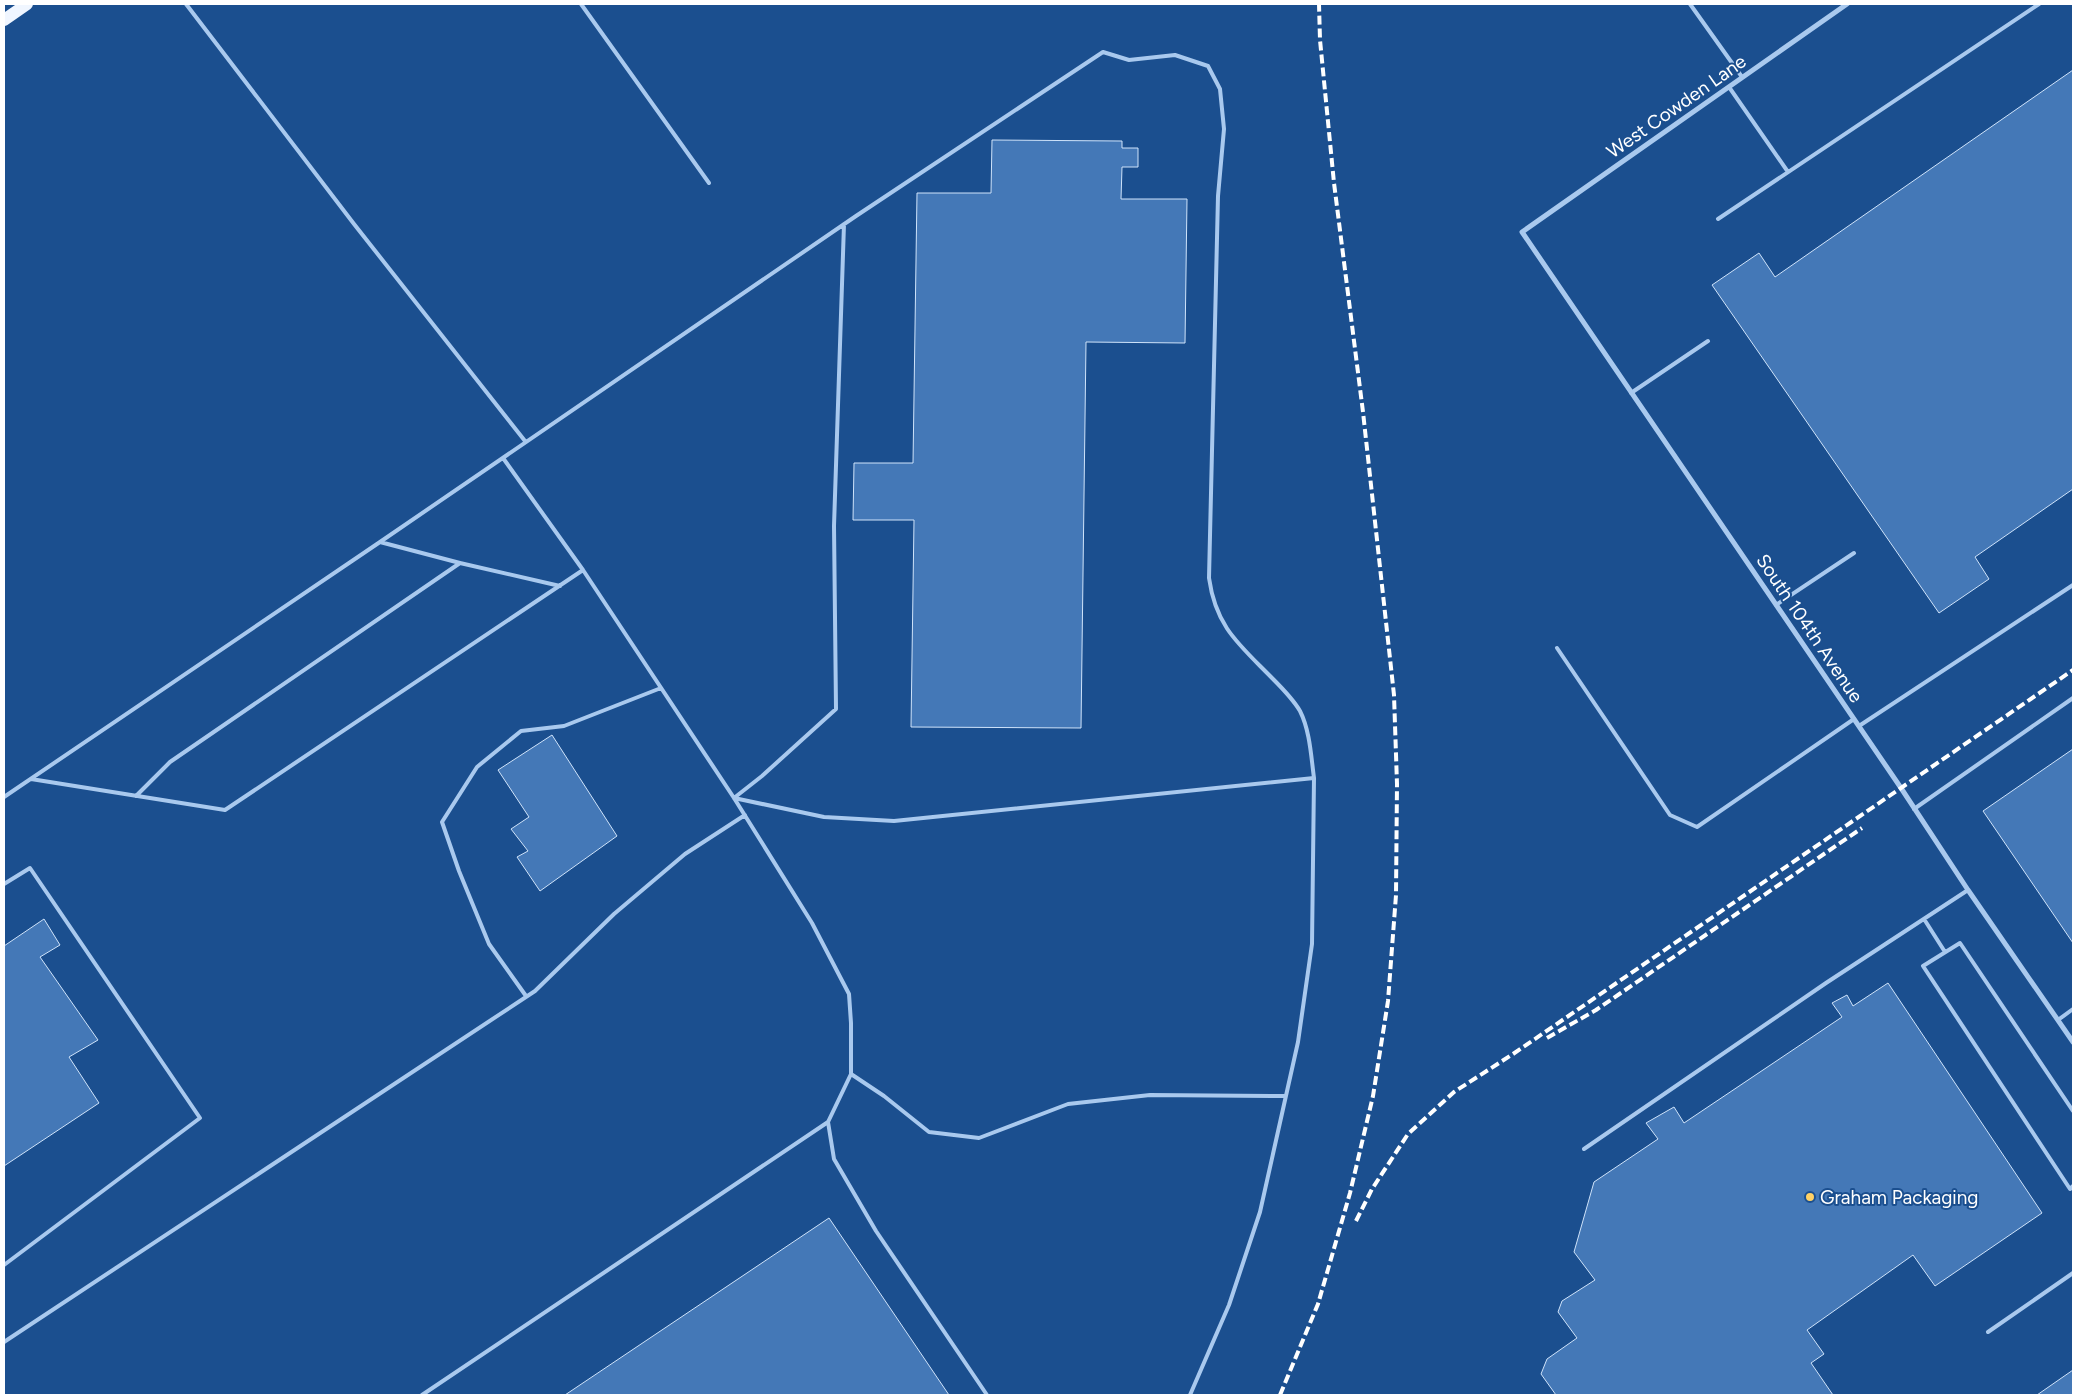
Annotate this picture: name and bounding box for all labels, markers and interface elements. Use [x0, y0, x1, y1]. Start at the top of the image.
street label: West Cowden Lane [1602, 50, 1750, 163]
street label: South 104th Avenue [1751, 550, 1868, 707]
place label: Graham Packaging [1820, 1186, 1979, 1209]
marker: Graham Packaging [1804, 1191, 1816, 1203]

